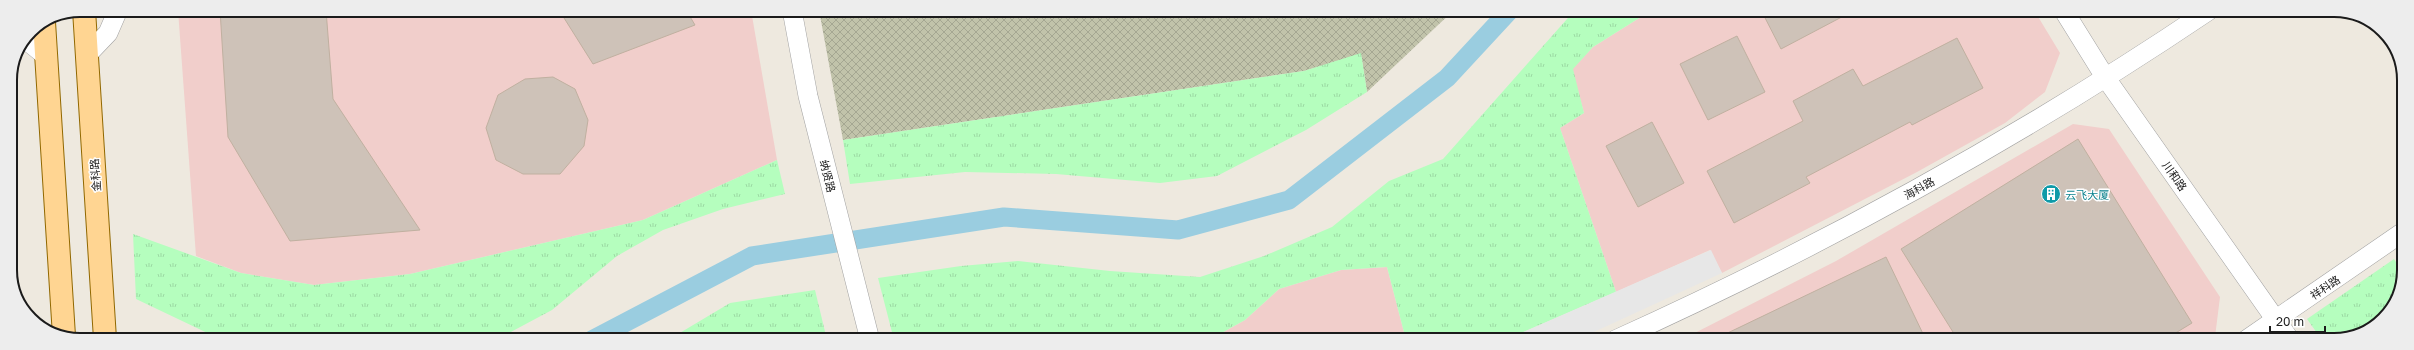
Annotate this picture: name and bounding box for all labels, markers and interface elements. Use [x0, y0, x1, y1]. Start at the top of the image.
street label: 金科路 [87, 158, 103, 192]
street label: 纳贤路 [818, 158, 838, 194]
street label: 川和路 [2160, 159, 2190, 193]
street label: 海科路 [1901, 174, 1937, 202]
building icon: 云飞大厦 [2040, 183, 2062, 205]
place label: 云飞大厦 [2065, 188, 2109, 201]
street label: 祥科路 [2308, 272, 2342, 302]
scale bar [2270, 308, 2325, 334]
text: 20 m [2276, 314, 2304, 329]

